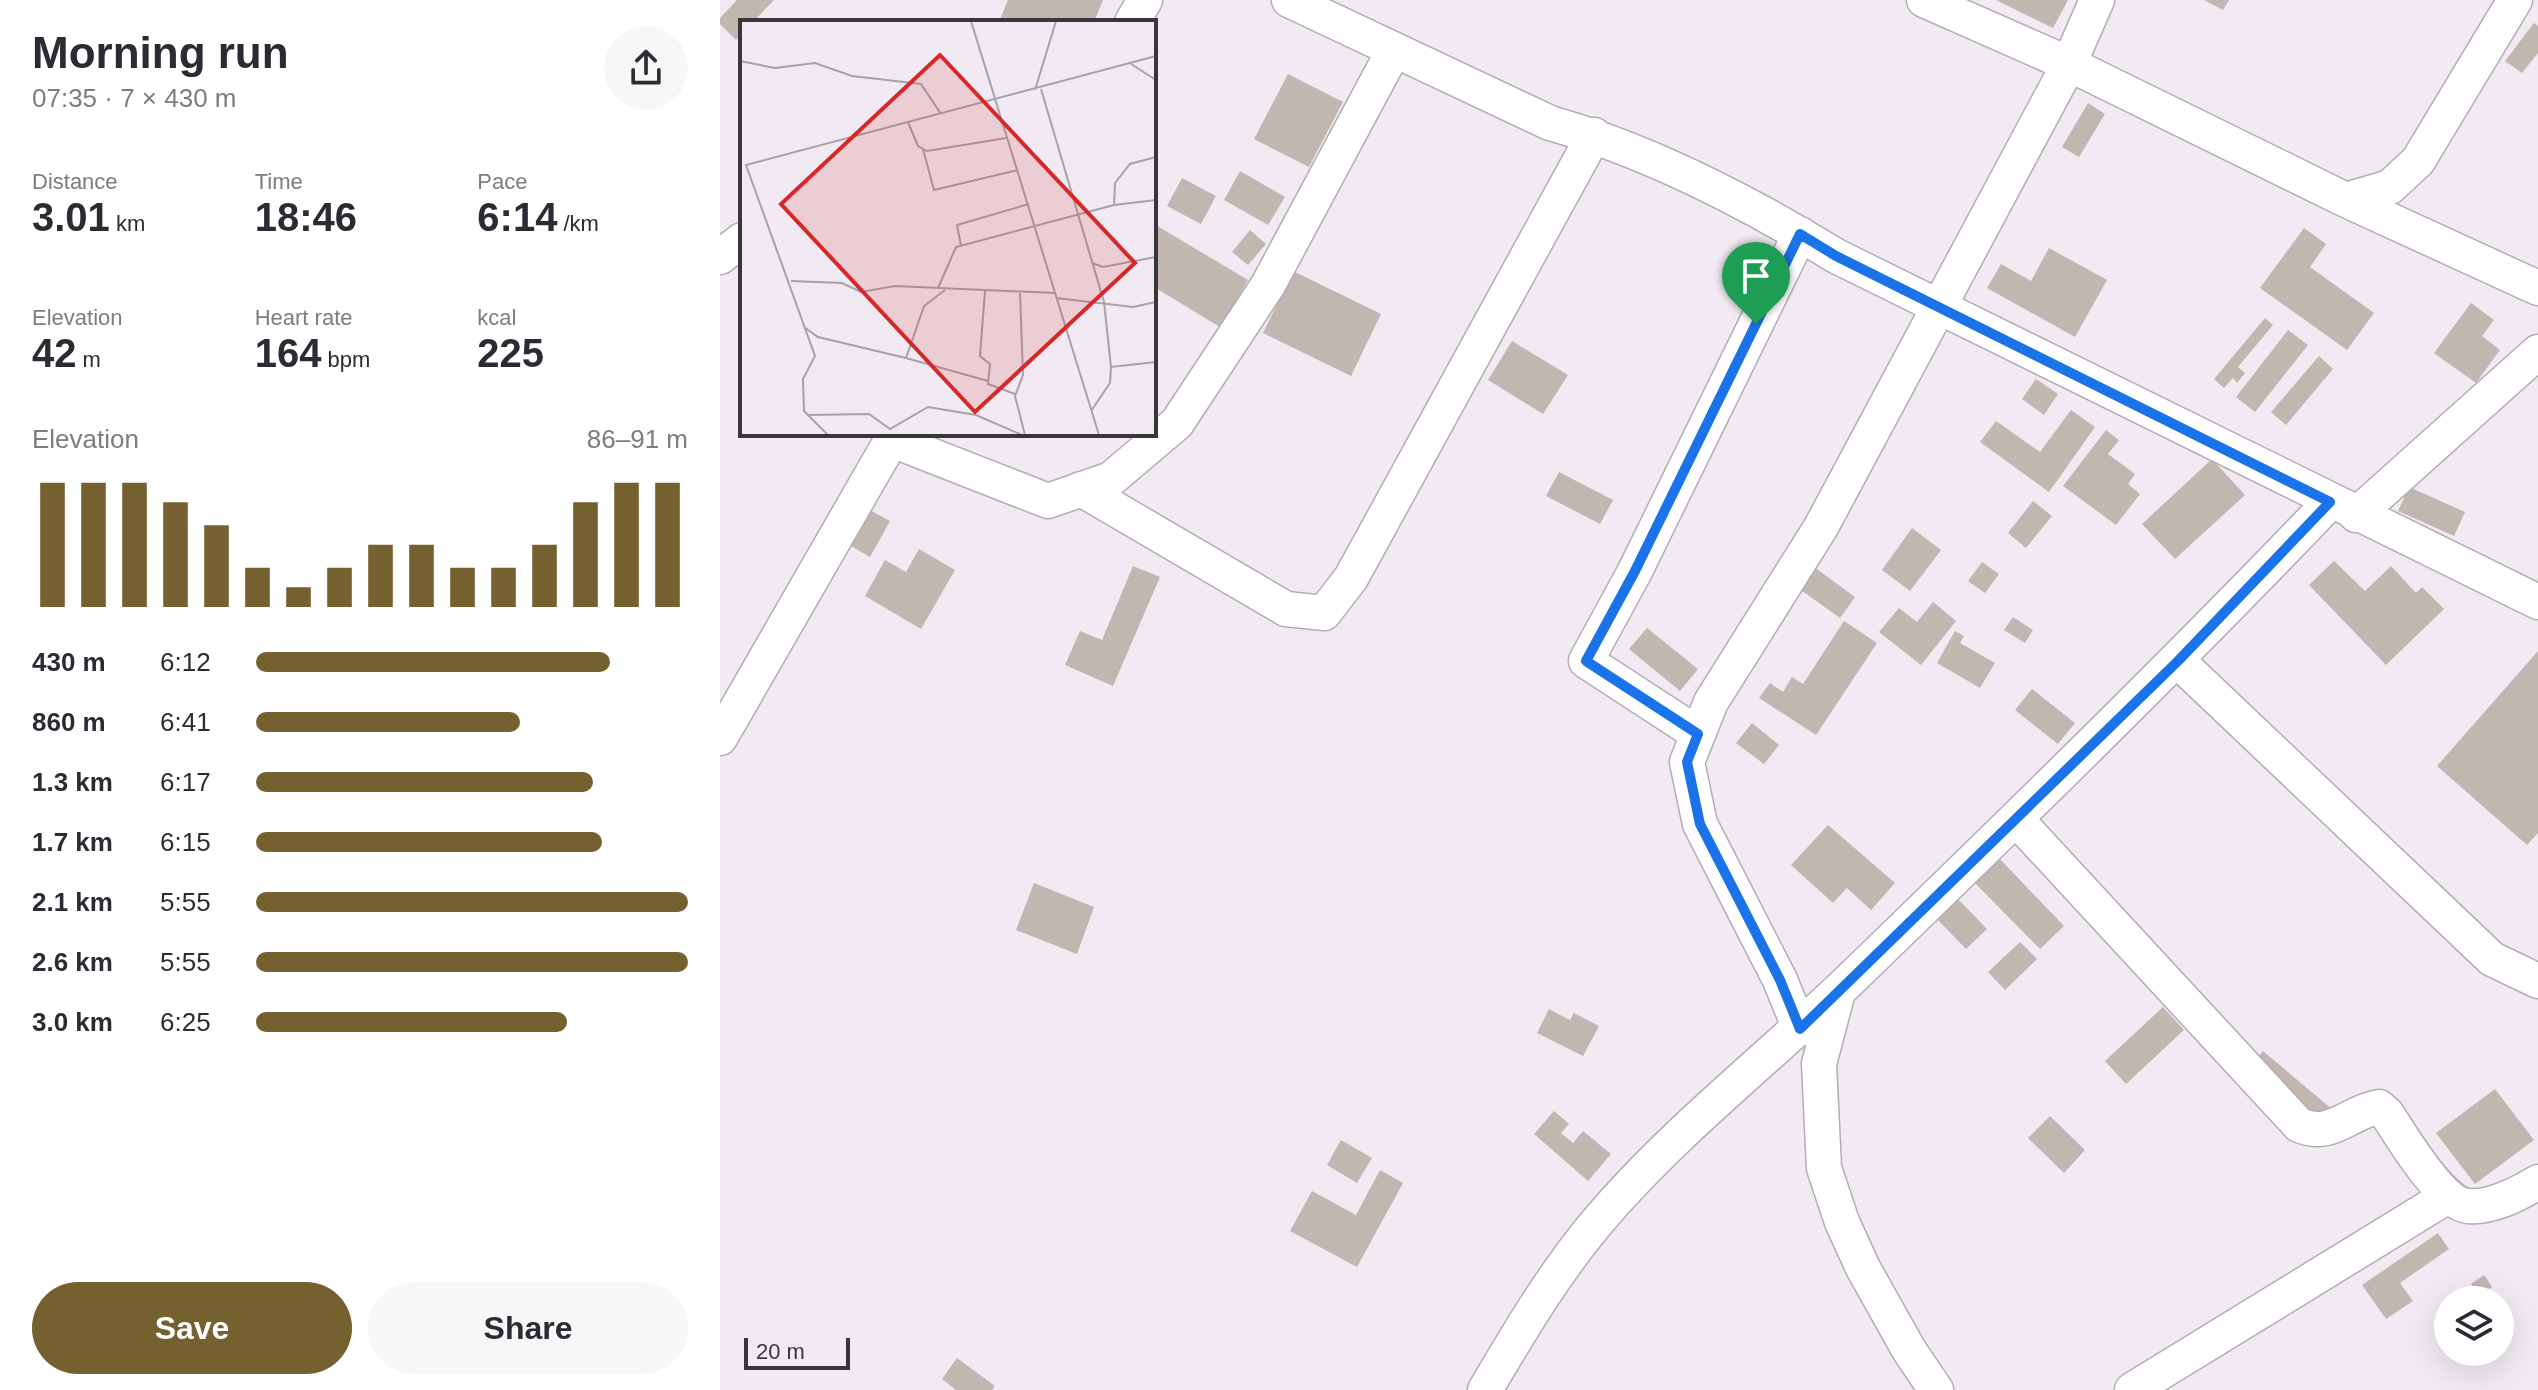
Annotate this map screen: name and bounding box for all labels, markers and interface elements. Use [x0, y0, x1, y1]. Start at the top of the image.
inset map [740, 20, 1156, 436]
button: share [604, 26, 688, 110]
text: Morning run [32, 28, 289, 77]
text: 07:35 · 7 × 430 m [32, 83, 237, 113]
text: Distance [32, 169, 118, 194]
text: Time [255, 169, 303, 194]
text: Pace [477, 169, 527, 194]
text: 3.01 [32, 195, 110, 239]
text: 18:46 [255, 195, 357, 239]
text: 6:14 [477, 195, 557, 239]
text: km [110, 211, 145, 236]
text: /km [557, 211, 599, 236]
pin [1722, 242, 1790, 324]
icon: arrive [1734, 254, 1778, 298]
text: Elevation [32, 305, 123, 330]
text: Heart rate [255, 305, 352, 330]
text: kcal [477, 305, 516, 330]
text: 42 [32, 331, 77, 375]
text: 164 [255, 331, 321, 375]
text: 225 [477, 331, 544, 375]
text: m [77, 347, 101, 372]
text: bpm [321, 347, 370, 372]
text: Elevation [32, 424, 139, 454]
text: 86–91 m [587, 424, 688, 454]
text: 430 m [32, 647, 106, 677]
text: 6:12 [160, 647, 211, 677]
text: 860 m [32, 707, 106, 737]
text: 6:41 [160, 707, 211, 737]
text: 1.3 km [32, 767, 113, 797]
text: 6:17 [160, 767, 211, 797]
text: 1.7 km [32, 827, 113, 857]
text: 6:15 [160, 827, 211, 857]
text: 2.1 km [32, 887, 113, 917]
text: 5:55 [160, 887, 211, 917]
text: 2.6 km [32, 947, 113, 977]
text: 5:55 [160, 947, 211, 977]
text: 3.0 km [32, 1007, 113, 1037]
text: 6:25 [160, 1007, 211, 1037]
button: Save [32, 1282, 352, 1374]
button: Share [368, 1282, 688, 1374]
map controls [2434, 1286, 2514, 1366]
button: layers [2434, 1286, 2514, 1366]
scale bar [744, 1334, 850, 1370]
text: 20 m [756, 1339, 805, 1364]

